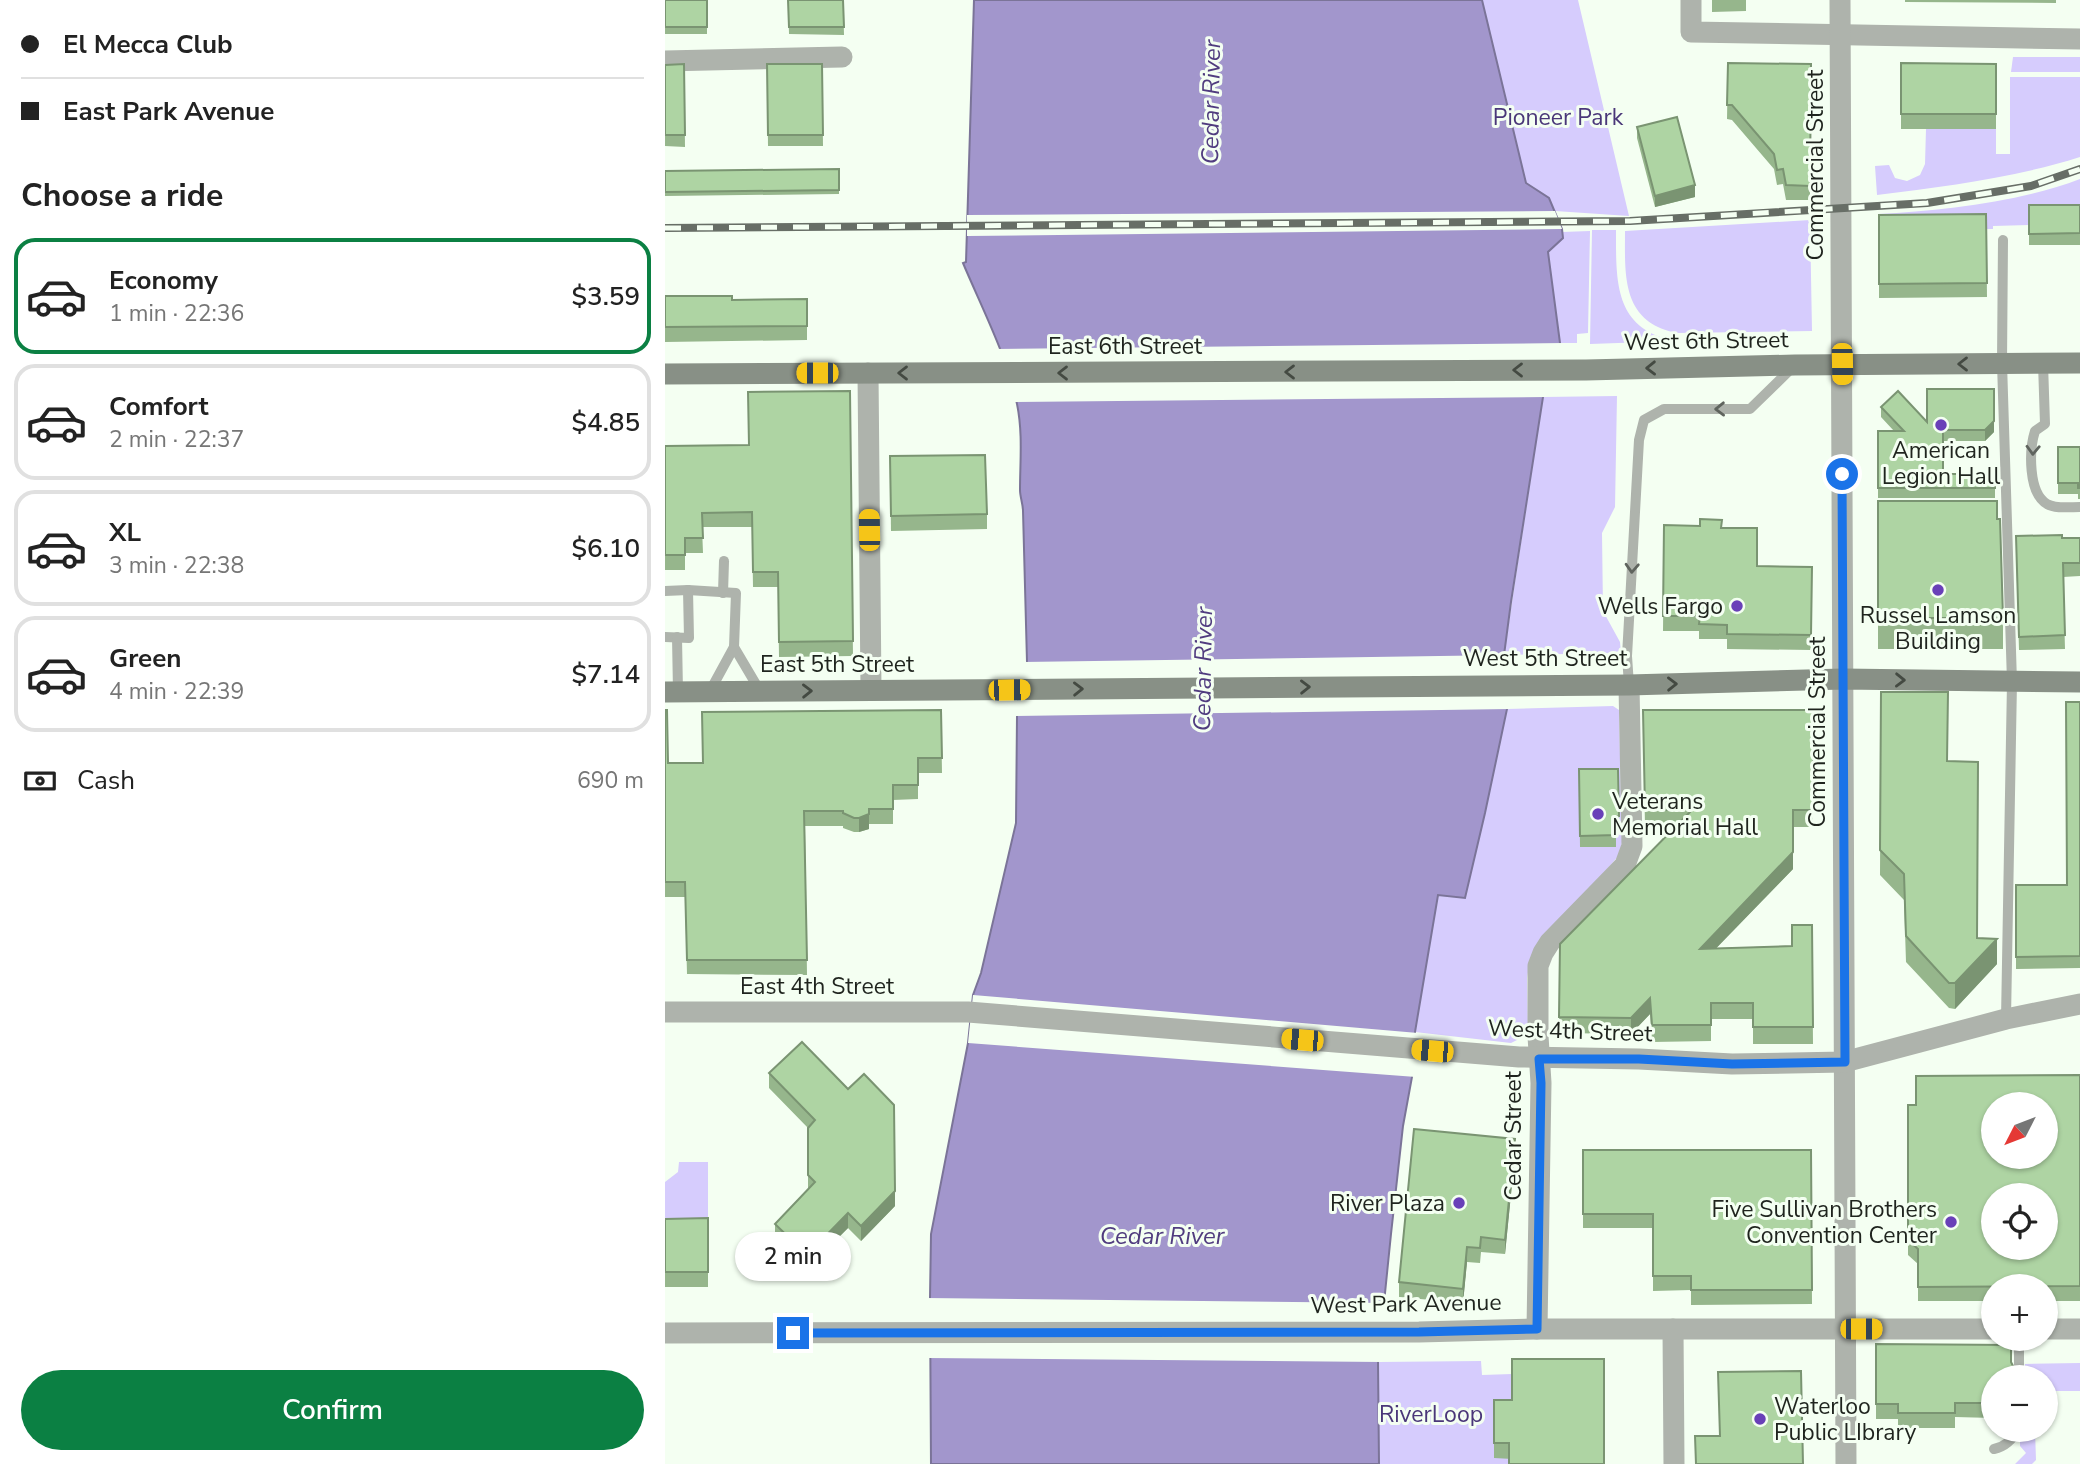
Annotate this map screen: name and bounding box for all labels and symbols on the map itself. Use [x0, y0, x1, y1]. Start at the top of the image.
water label: Cedar River [1194, 38, 1228, 165]
street label: Commercial Street [1800, 69, 1831, 260]
park label: Pioneer Park [1493, 102, 1624, 133]
street label: West 6th Street [1623, 324, 1790, 358]
street label: East 6th Street [1048, 331, 1203, 362]
car [1832, 343, 1853, 385]
one-way arrow [1957, 356, 1968, 371]
one-way arrow [1645, 361, 1656, 376]
one-way arrow [1512, 362, 1522, 378]
car [797, 363, 839, 384]
one-way arrow [1284, 364, 1295, 380]
one-way arrow [897, 365, 907, 381]
one-way arrow [1057, 365, 1067, 381]
one-way arrow [1714, 401, 1725, 417]
marker: American Legion Hall [1933, 417, 1949, 433]
place label: American Legion Hall [1882, 435, 2000, 492]
one-way arrow [2025, 445, 2040, 456]
route start [1826, 458, 1858, 490]
car [859, 509, 880, 551]
one-way arrow [1625, 563, 1640, 574]
marker: Russel Lamson Building [1930, 582, 1946, 598]
place label: Wells Fargo [1598, 591, 1723, 622]
marker: Wells Fargo [1729, 598, 1745, 614]
place label: Russel Lamson Building [1860, 600, 2016, 657]
water label: Cedar River [1186, 605, 1220, 732]
street label: Commercial Street [1802, 636, 1833, 827]
street label: West 5th Street [1463, 643, 1628, 674]
street label: East 5th Street [760, 649, 915, 680]
one-way arrow [1895, 672, 1905, 688]
one-way arrow [1667, 676, 1678, 691]
car [988, 679, 1031, 701]
one-way arrow [1300, 679, 1311, 695]
one-way arrow [1073, 681, 1083, 697]
one-way arrow [802, 683, 812, 699]
place label: Veterans Memorial Hall [1611, 786, 1758, 843]
marker: Veterans Memorial Hall [1590, 806, 1606, 822]
street label: East 4th Street [740, 971, 895, 1002]
street label: West 4th Street [1487, 1013, 1654, 1049]
car [1281, 1028, 1324, 1052]
car [1411, 1039, 1454, 1063]
street label: Cedar Street [1498, 1070, 1529, 1201]
north arrow [1981, 1092, 2058, 1169]
place label: River Plaza [1330, 1188, 1445, 1219]
place label: Five Sullivan Brothers Convention Center [1712, 1194, 1938, 1251]
marker: River Plaza [1451, 1195, 1467, 1211]
marker: Five Sullivan Brothers Convention Center [1943, 1214, 1959, 1230]
water label: Cedar River [1100, 1220, 1226, 1252]
callout: 2 min [735, 1232, 851, 1280]
street label: West Park Avenue [1310, 1287, 1502, 1321]
route end [777, 1317, 809, 1349]
car [1841, 1319, 1883, 1340]
place label: Waterloo Public LIbrary [1774, 1391, 1916, 1448]
park label: RiverLoop [1379, 1399, 1483, 1430]
marker: Waterloo Public LIbrary [1752, 1411, 1768, 1427]

